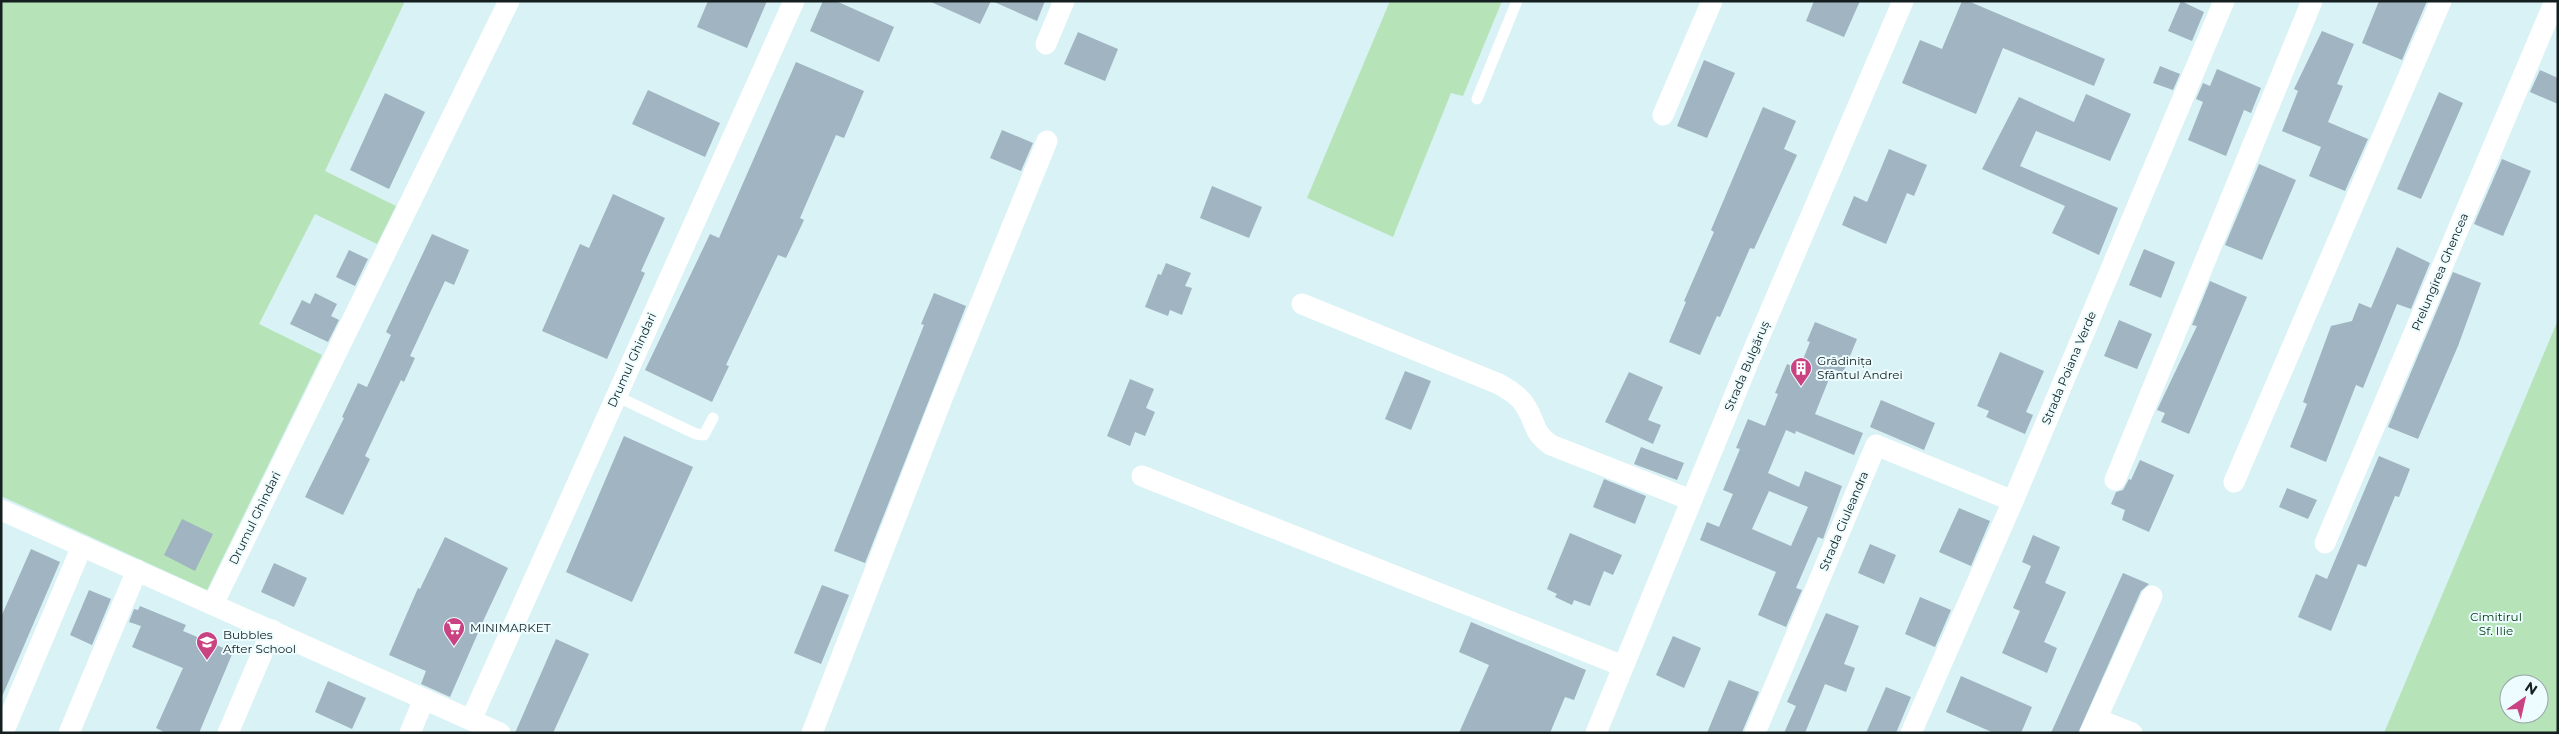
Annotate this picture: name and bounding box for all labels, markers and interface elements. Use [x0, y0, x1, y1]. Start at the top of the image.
street label: Prelungirea Ghencea [2408, 211, 2471, 333]
street label: Strada Poiana Verde [2038, 309, 2099, 427]
street label: Drumul Ghindari [604, 310, 659, 409]
street label: Strada Bulgăruș [1721, 318, 1772, 413]
place label: Grădinița Sfântul Andrei [1817, 353, 1903, 382]
building icon: Grădinița Sfântul Andrei [1789, 356, 1813, 387]
street label: Drumul Ghindari [225, 469, 284, 567]
street label: Strada Ciuleandra [1816, 469, 1871, 573]
park label: Cimitirul Sf. Ilie [2470, 609, 2522, 638]
supermarket icon: MINIMARKET [442, 616, 466, 647]
place label: MINIMARKET [470, 620, 551, 635]
place label: Bubbles After School [223, 627, 296, 656]
school or university icon: Bubbles After School [195, 630, 219, 661]
north arrow [2499, 674, 2549, 724]
text: N [2522, 678, 2541, 699]

